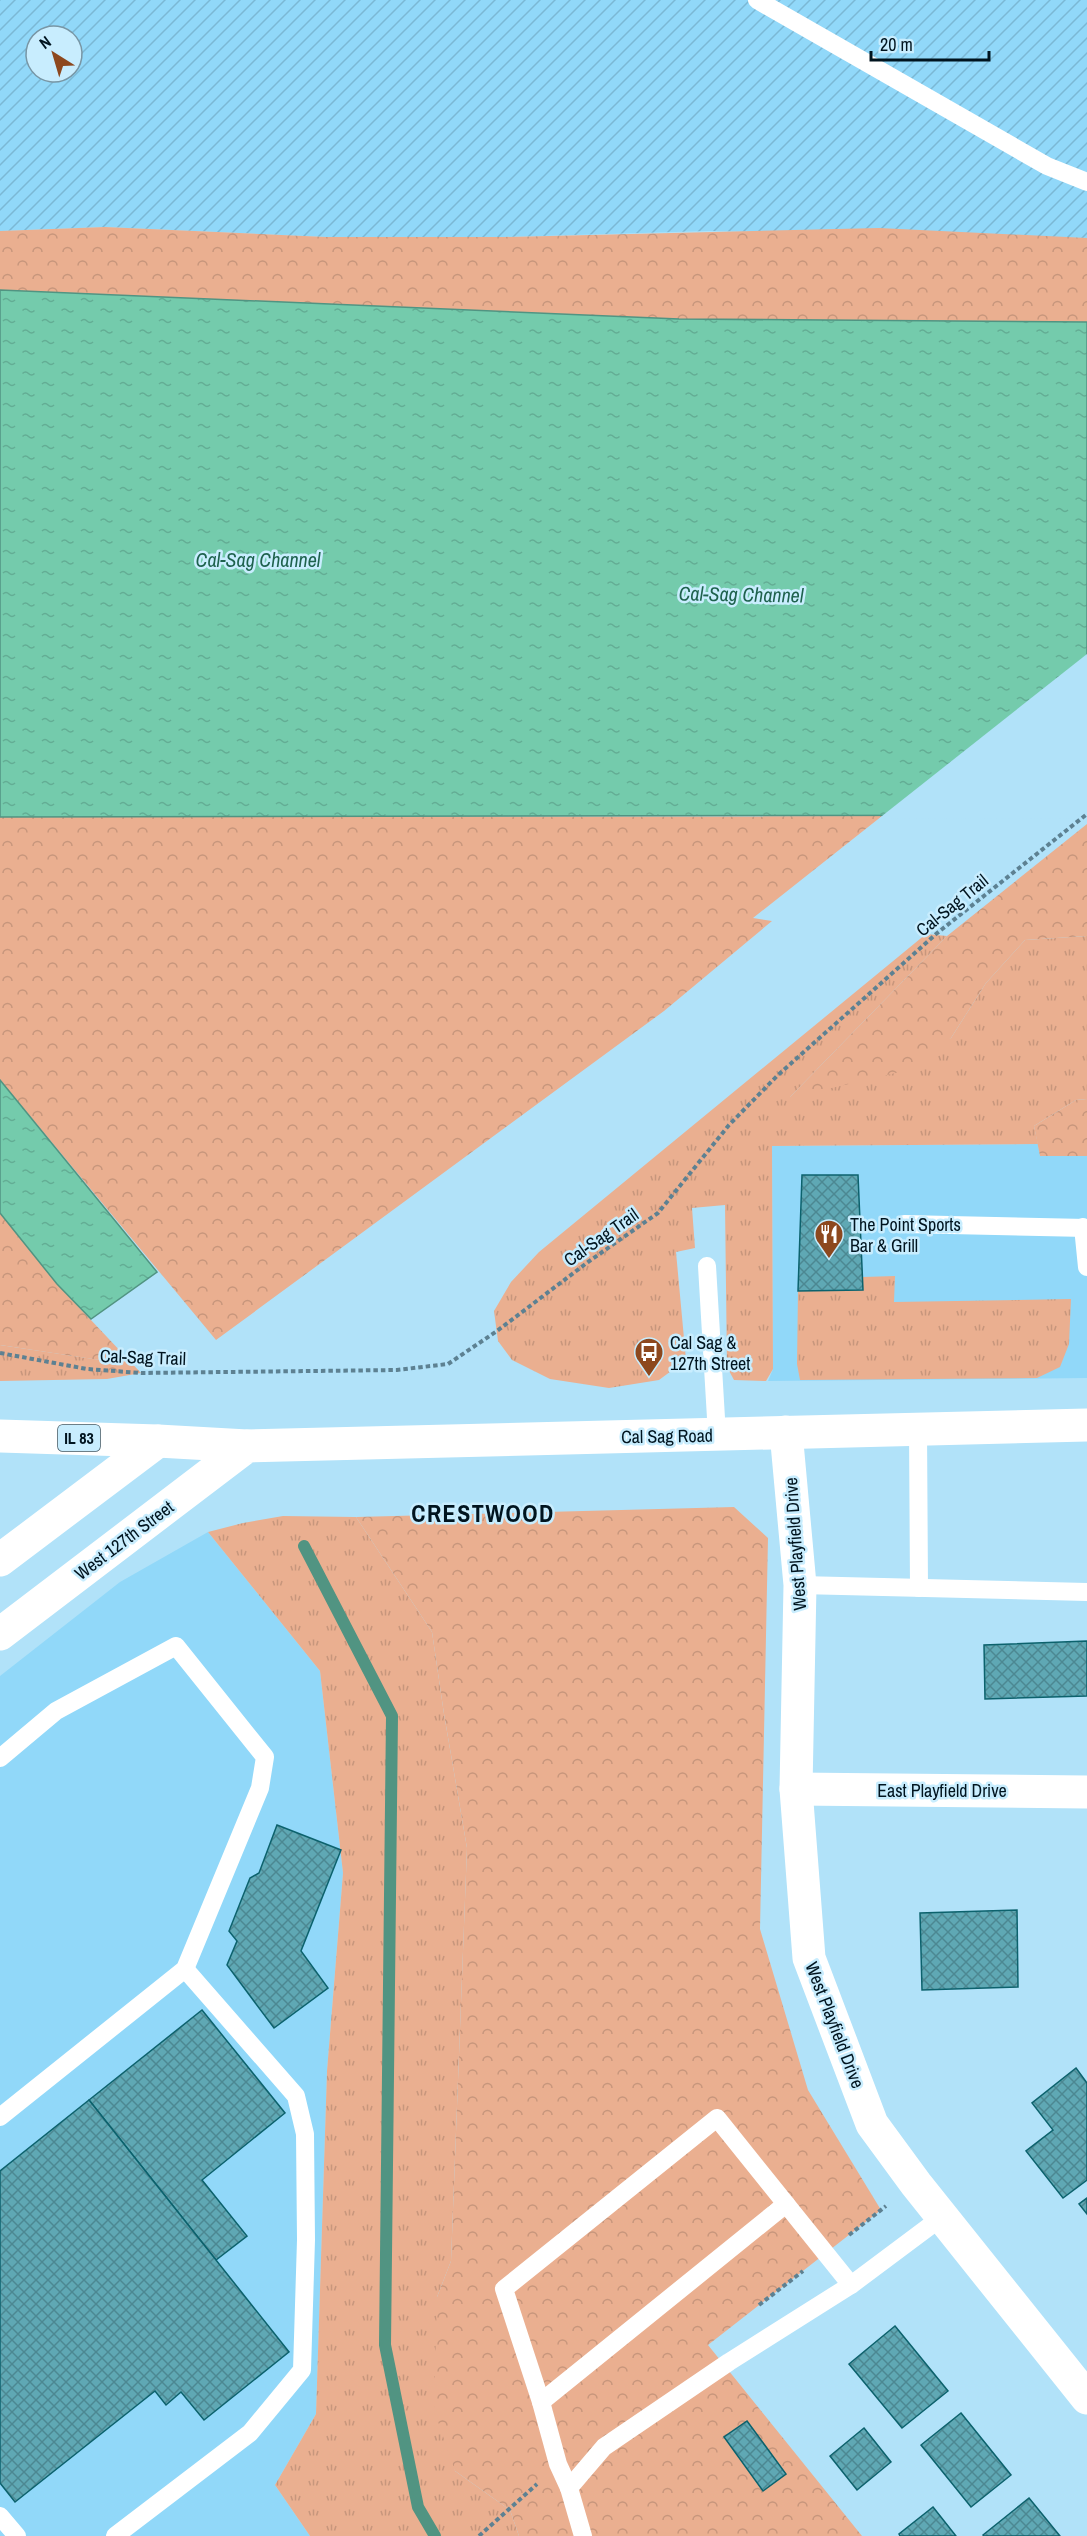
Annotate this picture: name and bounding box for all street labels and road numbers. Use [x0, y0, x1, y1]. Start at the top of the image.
street label: Cal-Sag Trail [911, 868, 993, 942]
street label: Cal-Sag Trail [559, 1202, 643, 1272]
street label: Cal-Sag Trail [100, 1343, 186, 1371]
street label: Cal Sag Road [621, 1423, 713, 1449]
road number: IL 83 [58, 1425, 100, 1451]
street label: West Playfield Drive [778, 1477, 812, 1611]
street label: West 127th Street [69, 1495, 179, 1585]
street label: East Playfield Drive [877, 1778, 1007, 1803]
street label: West Playfield Drive [799, 1958, 871, 2092]

